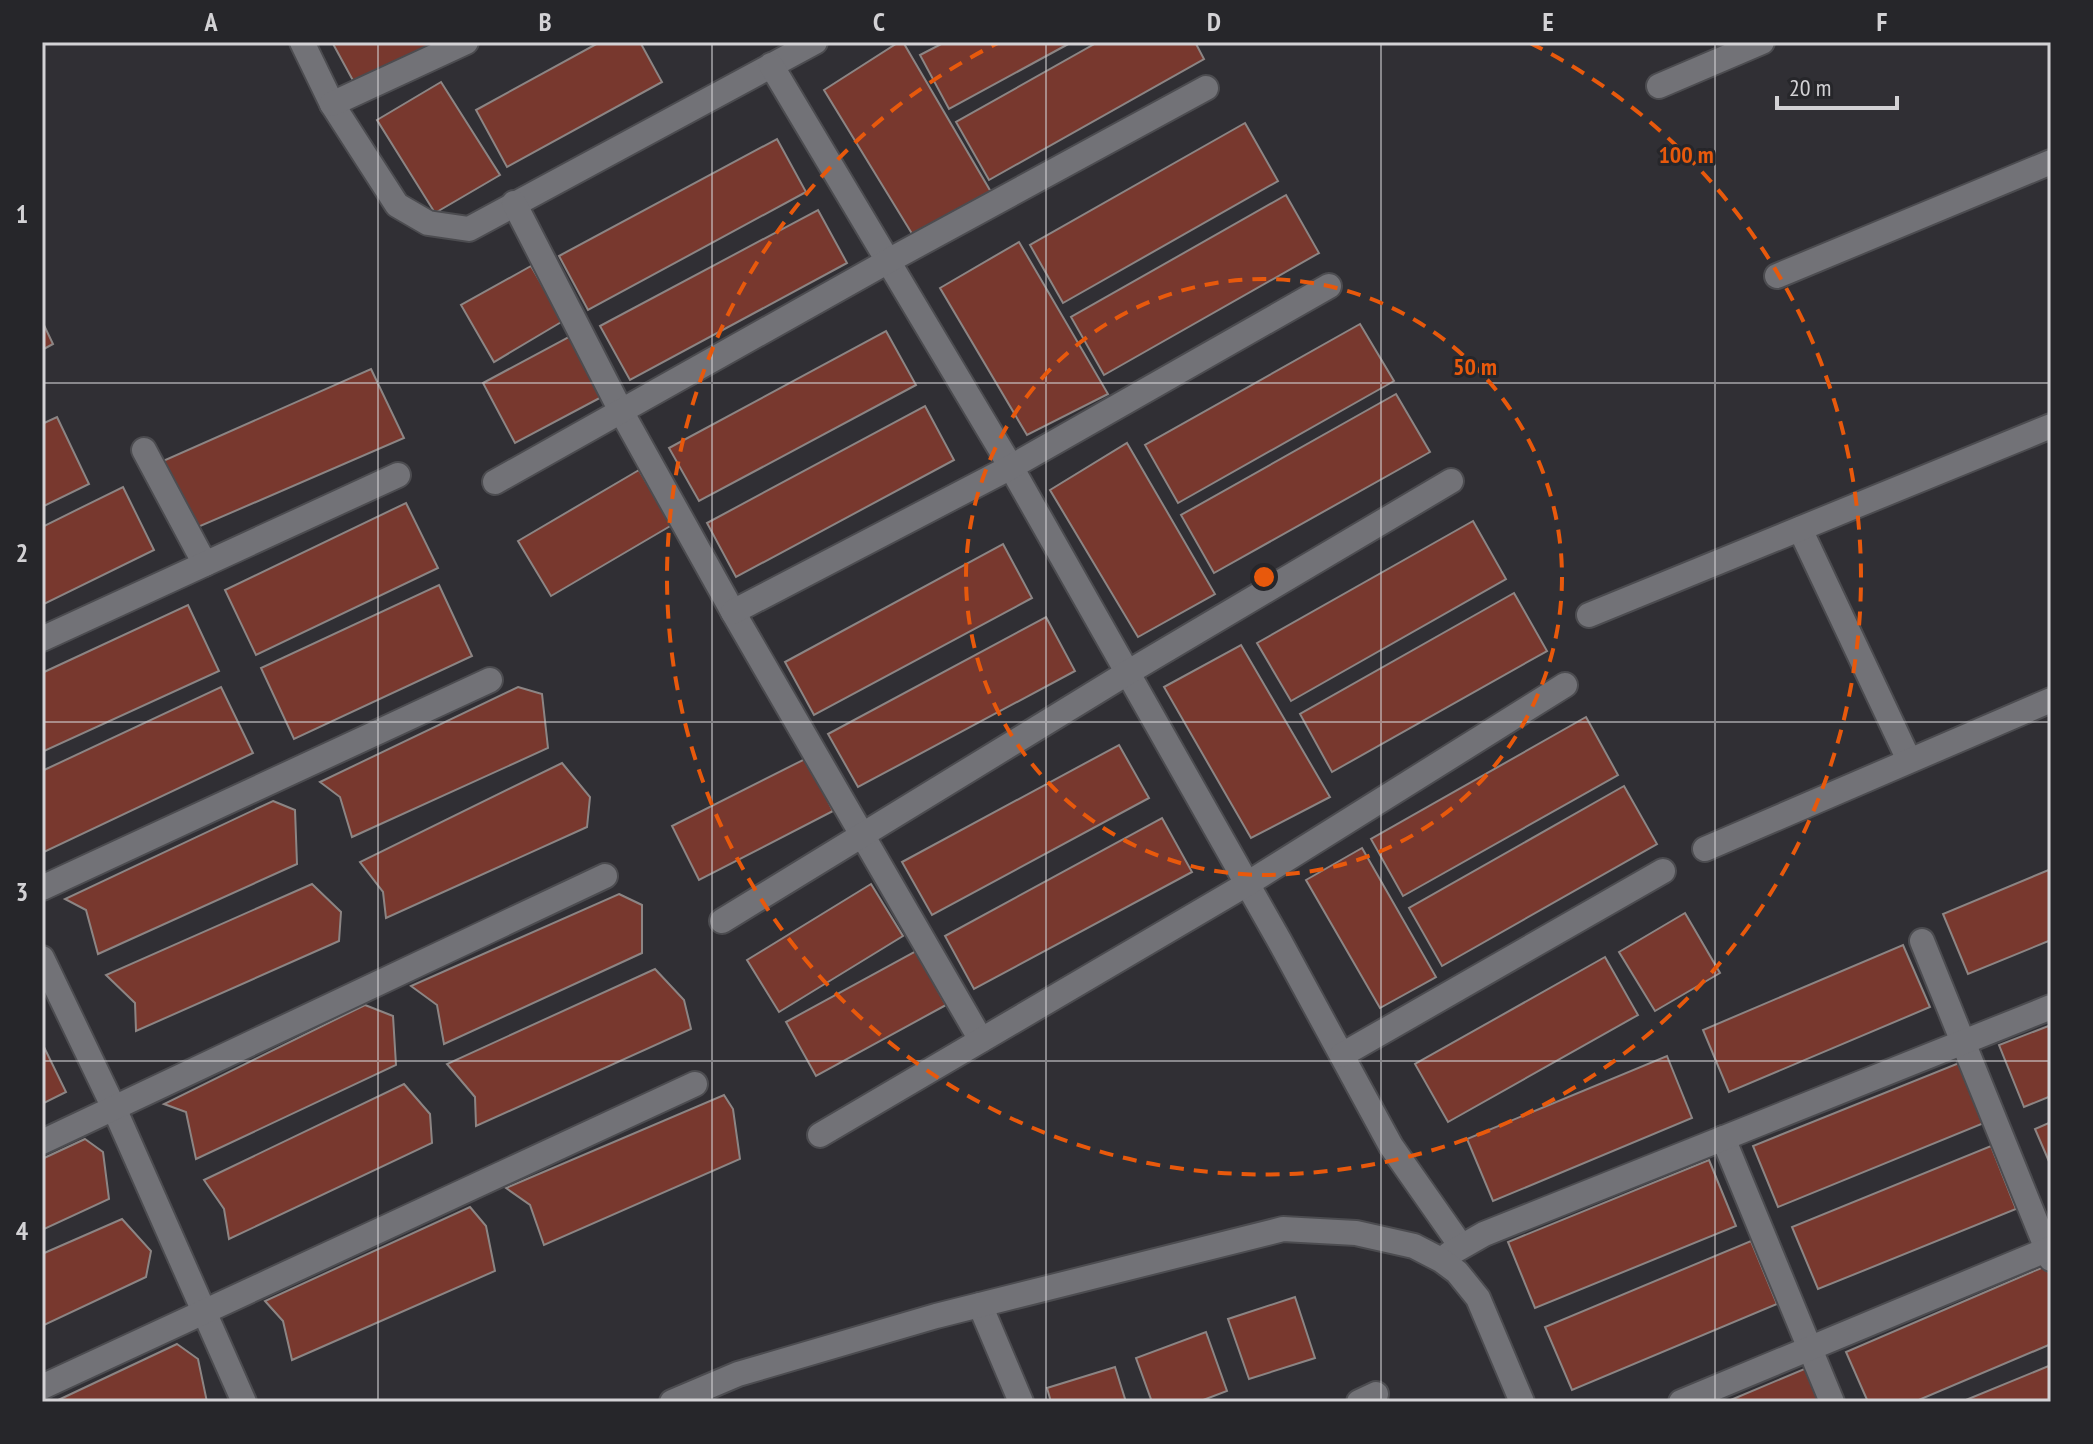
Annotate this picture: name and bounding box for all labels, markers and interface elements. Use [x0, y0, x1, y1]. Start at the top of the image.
text: A [203, 5, 218, 38]
text: B [539, 5, 552, 38]
text: C [873, 5, 885, 38]
text: D [1207, 5, 1221, 38]
text: E [1542, 5, 1554, 38]
text: F [1877, 5, 1888, 38]
scale bar [1777, 60, 1897, 110]
text: 20 m [1789, 72, 1831, 103]
text: 100 m [1658, 139, 1714, 170]
text: 1 [16, 197, 28, 230]
text: 50 m [1453, 351, 1497, 382]
text: 2 [16, 536, 28, 569]
centre of rings [1250, 563, 1278, 591]
text: 3 [16, 875, 28, 908]
text: 4 [16, 1214, 29, 1247]

